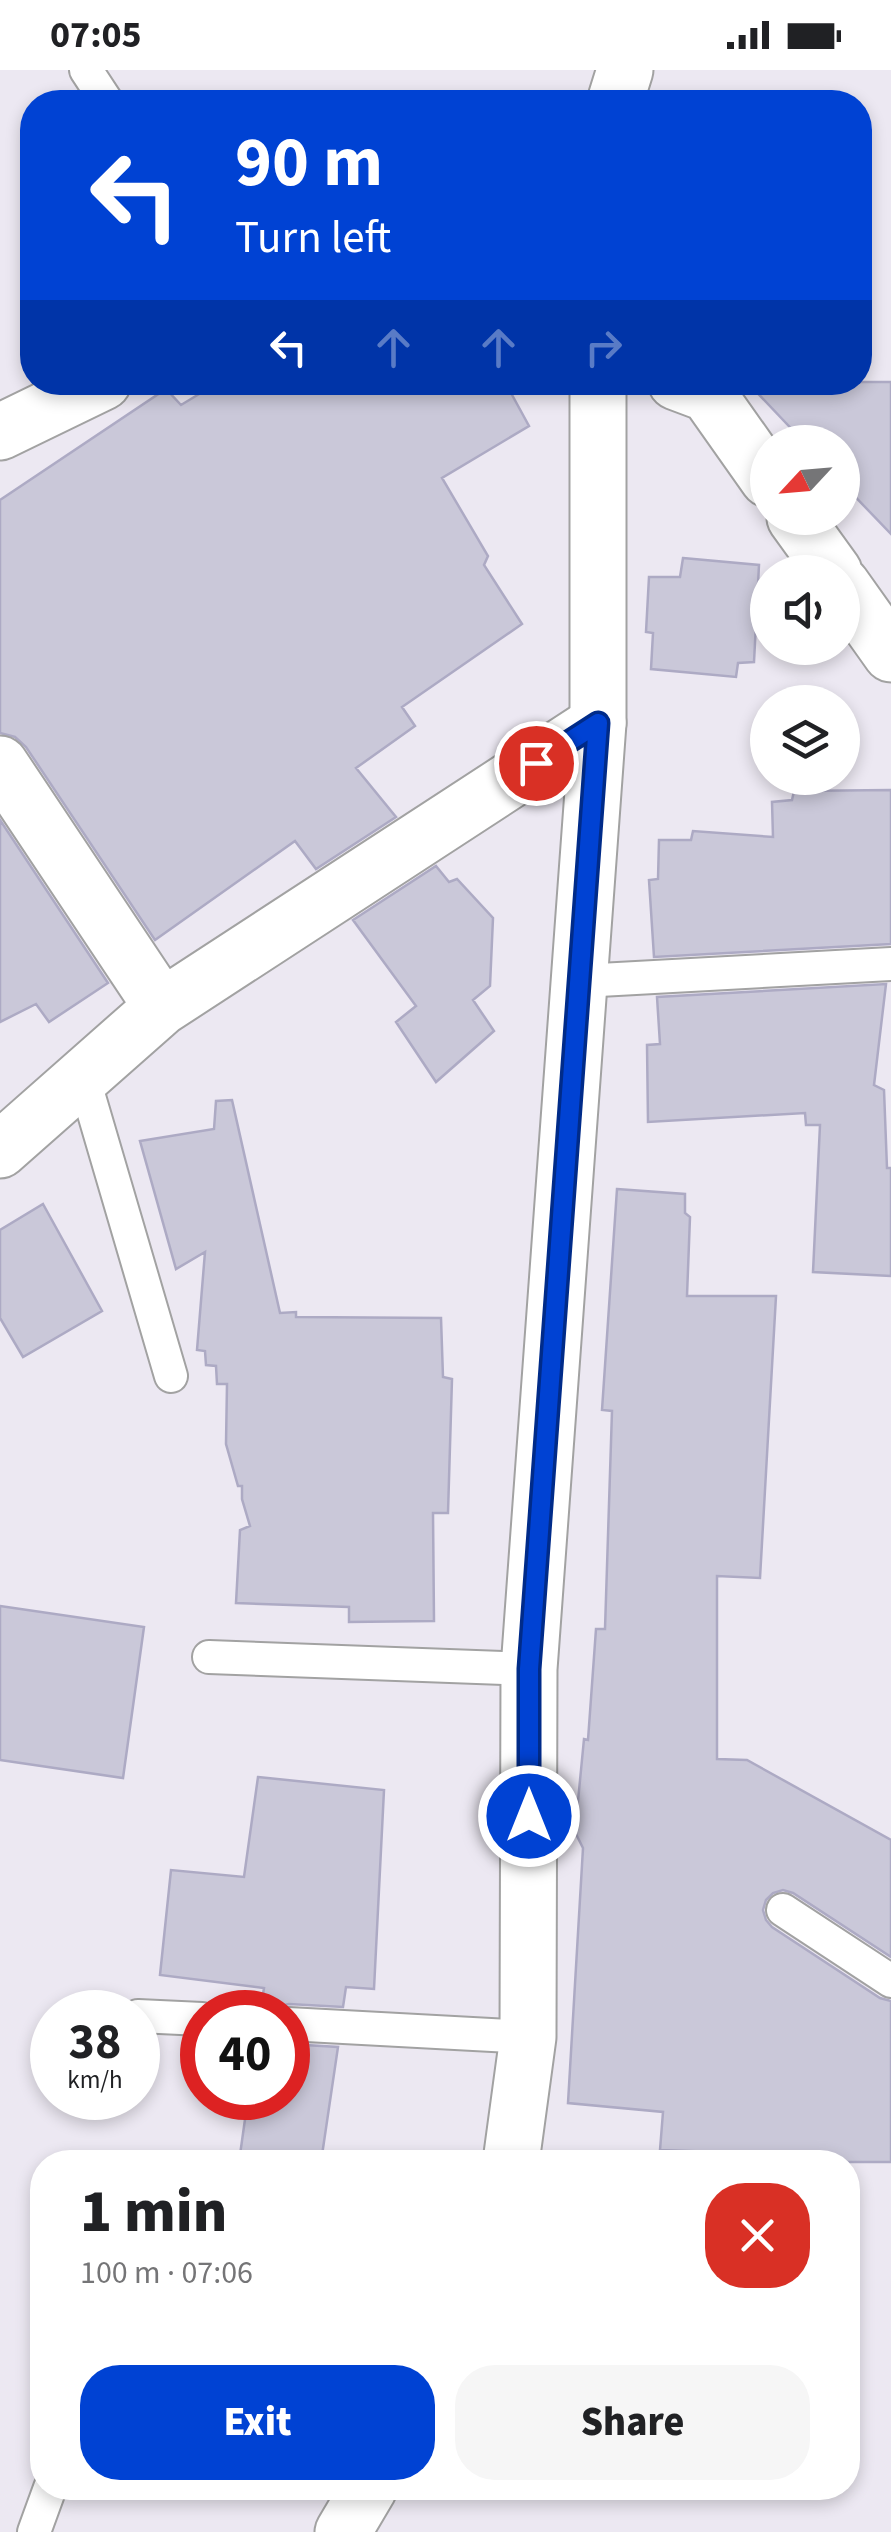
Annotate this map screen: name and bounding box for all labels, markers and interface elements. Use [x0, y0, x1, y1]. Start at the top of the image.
text: 07:05 [50, 8, 142, 62]
text: 90 m [235, 113, 383, 213]
icon: left [70, 130, 200, 260]
text: Turn left [235, 206, 391, 270]
icon: left [261, 320, 316, 375]
icon: ahead [366, 320, 421, 375]
icon: ahead [471, 320, 526, 375]
icon: right [576, 320, 631, 375]
north arrow [750, 425, 860, 535]
map controls [750, 425, 860, 795]
button: sound [750, 555, 860, 665]
button: layers [750, 685, 860, 795]
pin [494, 721, 579, 806]
icon: arrive [509, 736, 564, 791]
position arrow [477, 1764, 581, 1868]
speed limit sign: 40 [180, 1990, 310, 2120]
text: 38 [69, 2007, 121, 2078]
text: km/h [67, 2062, 123, 2098]
text: 1 min [80, 2170, 227, 2255]
button: close [705, 2183, 810, 2288]
text: 100 m · 07:06 [80, 2250, 253, 2296]
button: Exit [80, 2365, 435, 2480]
button: Share [455, 2365, 810, 2480]

